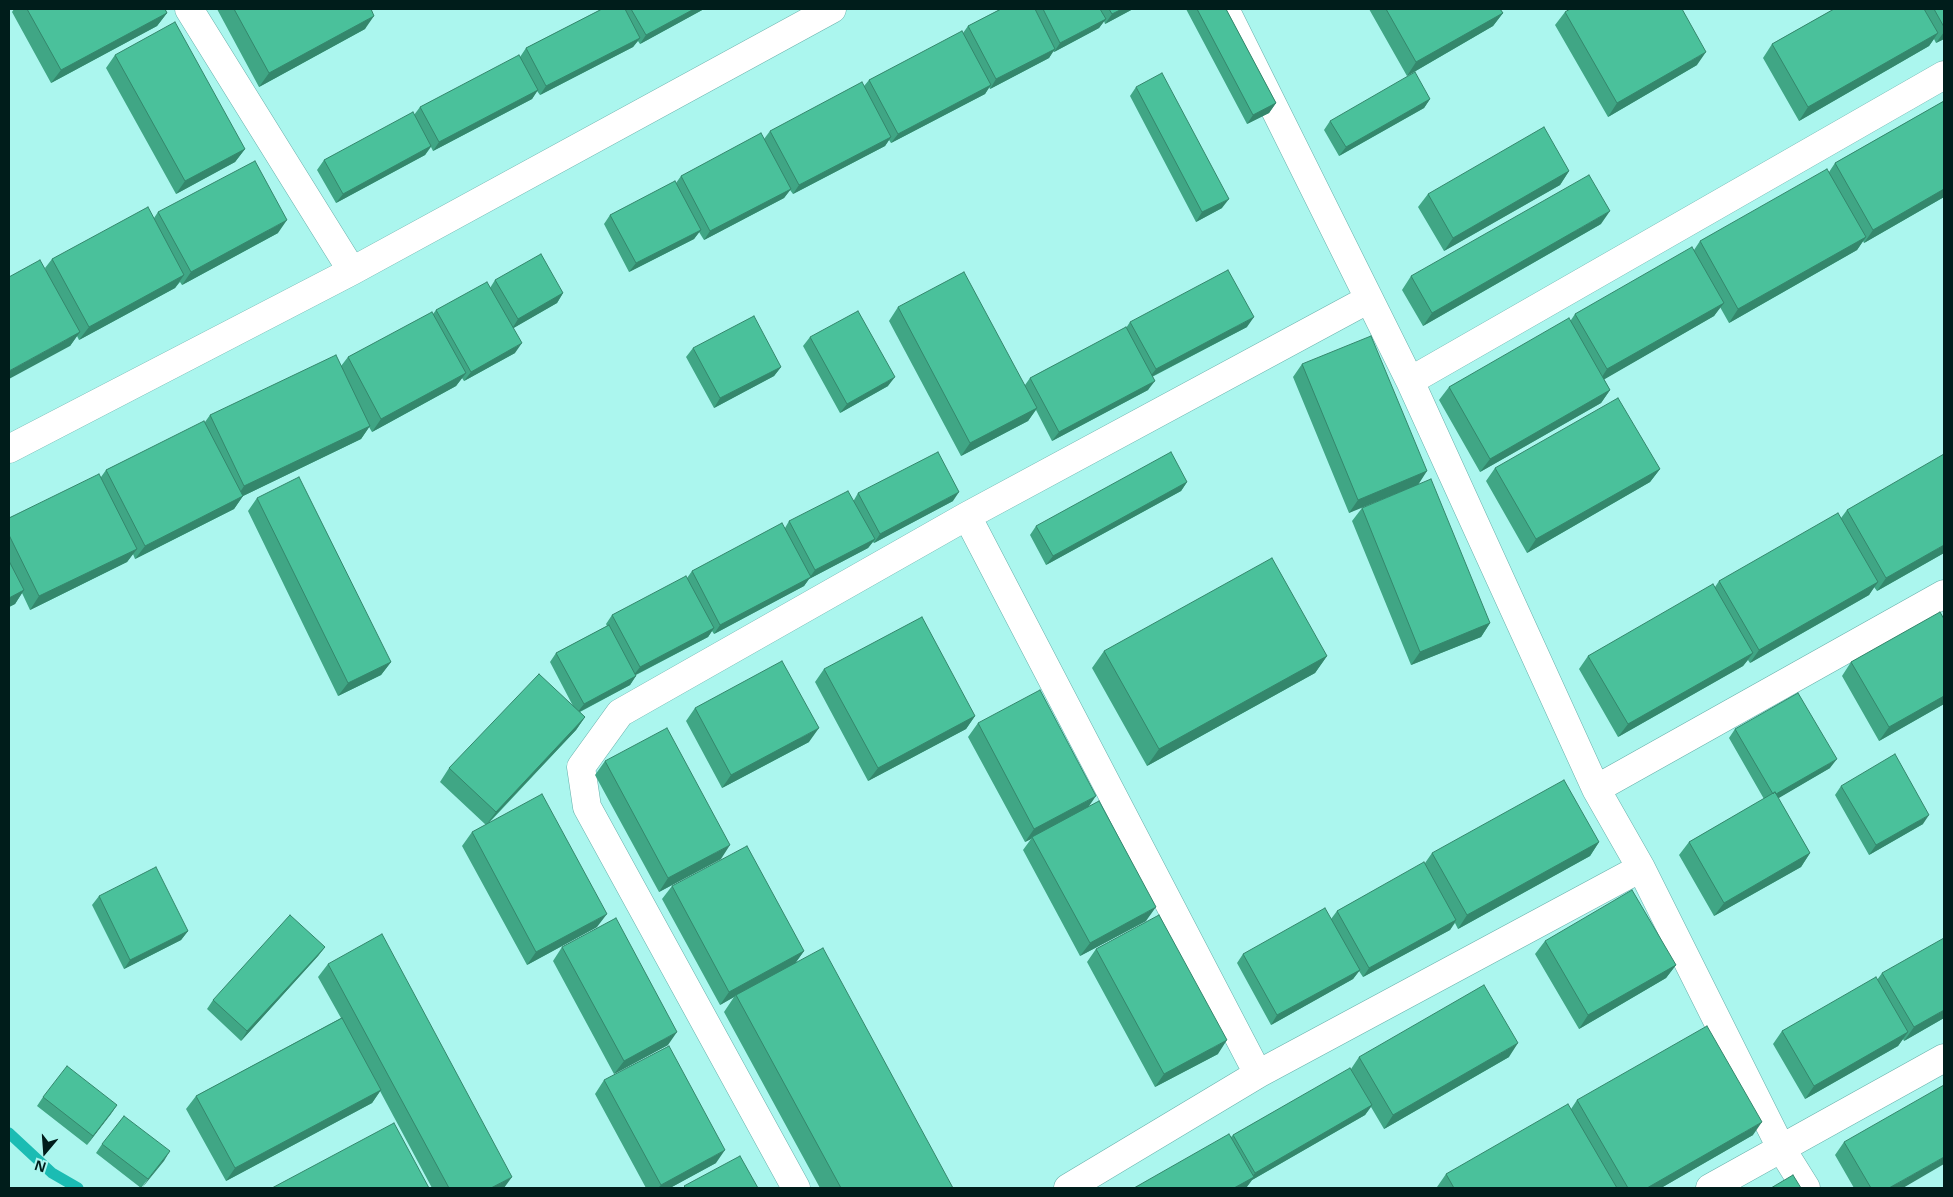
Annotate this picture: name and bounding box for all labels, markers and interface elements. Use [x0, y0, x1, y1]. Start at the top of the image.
north arrow [20, 1127, 70, 1177]
text: N [32, 1156, 49, 1178]

